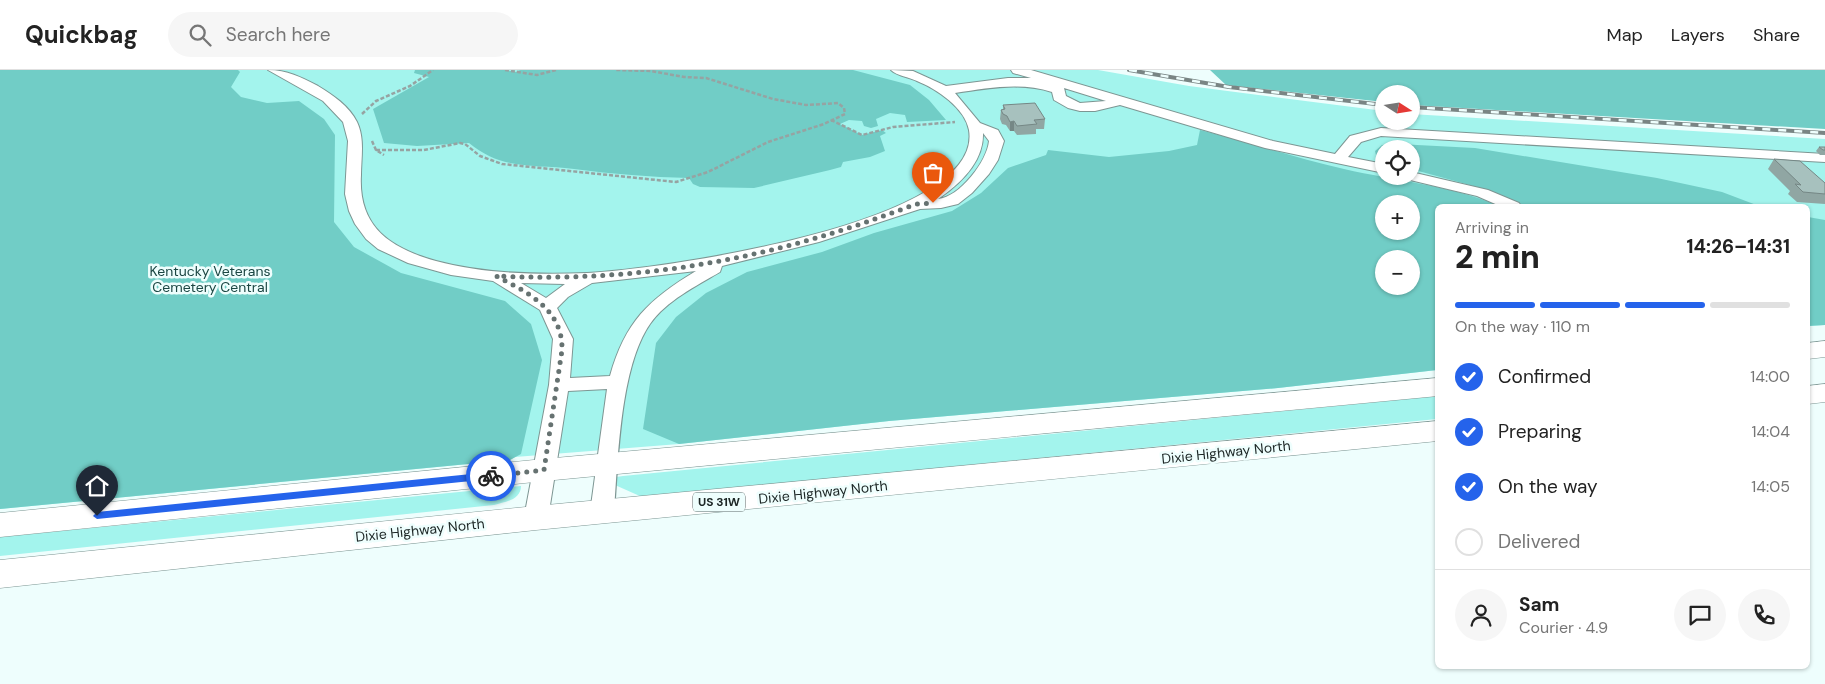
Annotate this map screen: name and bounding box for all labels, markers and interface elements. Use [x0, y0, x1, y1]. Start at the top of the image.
search box [168, 12, 518, 57]
text: Quickbag [25, 19, 138, 50]
icon: search [186, 21, 214, 49]
text: Search here [226, 22, 331, 47]
text: Map [1607, 23, 1643, 47]
text: Layers [1671, 23, 1725, 47]
text: Share [1753, 23, 1800, 47]
north arrow [1375, 85, 1420, 130]
map controls [1375, 85, 1420, 295]
button: locate [1375, 140, 1420, 185]
pin [912, 152, 954, 203]
icon: bag [919, 159, 947, 187]
button: + [1375, 195, 1420, 240]
text: Arriving in [1455, 217, 1529, 238]
text: 14:26–14:31 [1687, 234, 1790, 259]
text: 2 min [1455, 236, 1540, 278]
button: − [1375, 250, 1420, 295]
park label: Kentucky Veterans Cemetery Central [149, 262, 271, 296]
text: On the way · 110 m [1455, 316, 1590, 337]
icon: check [1455, 363, 1483, 391]
text: Confirmed [1498, 364, 1591, 389]
text: 14:00 [1750, 366, 1790, 387]
icon: check [1455, 418, 1483, 446]
text: Preparing [1498, 419, 1582, 444]
text: 14:04 [1751, 421, 1790, 442]
street label: Dixie Highway North [1161, 436, 1291, 468]
courier [466, 451, 516, 501]
icon: bike [477, 462, 505, 490]
pin [76, 465, 118, 516]
icon: home [83, 472, 111, 500]
icon: check [1455, 473, 1483, 501]
text: On the way [1498, 474, 1598, 499]
street label: Dixie Highway North [758, 476, 888, 508]
text: 14:05 [1751, 476, 1790, 497]
road number: US 31W [693, 492, 745, 512]
street label: Dixie Highway North [355, 514, 485, 546]
text: Delivered [1498, 529, 1580, 554]
button: person [1455, 589, 1507, 641]
button: chat [1674, 589, 1726, 641]
button: phone [1738, 589, 1790, 641]
text: Sam [1519, 592, 1560, 617]
text: Courier · 4.9 [1519, 617, 1608, 638]

